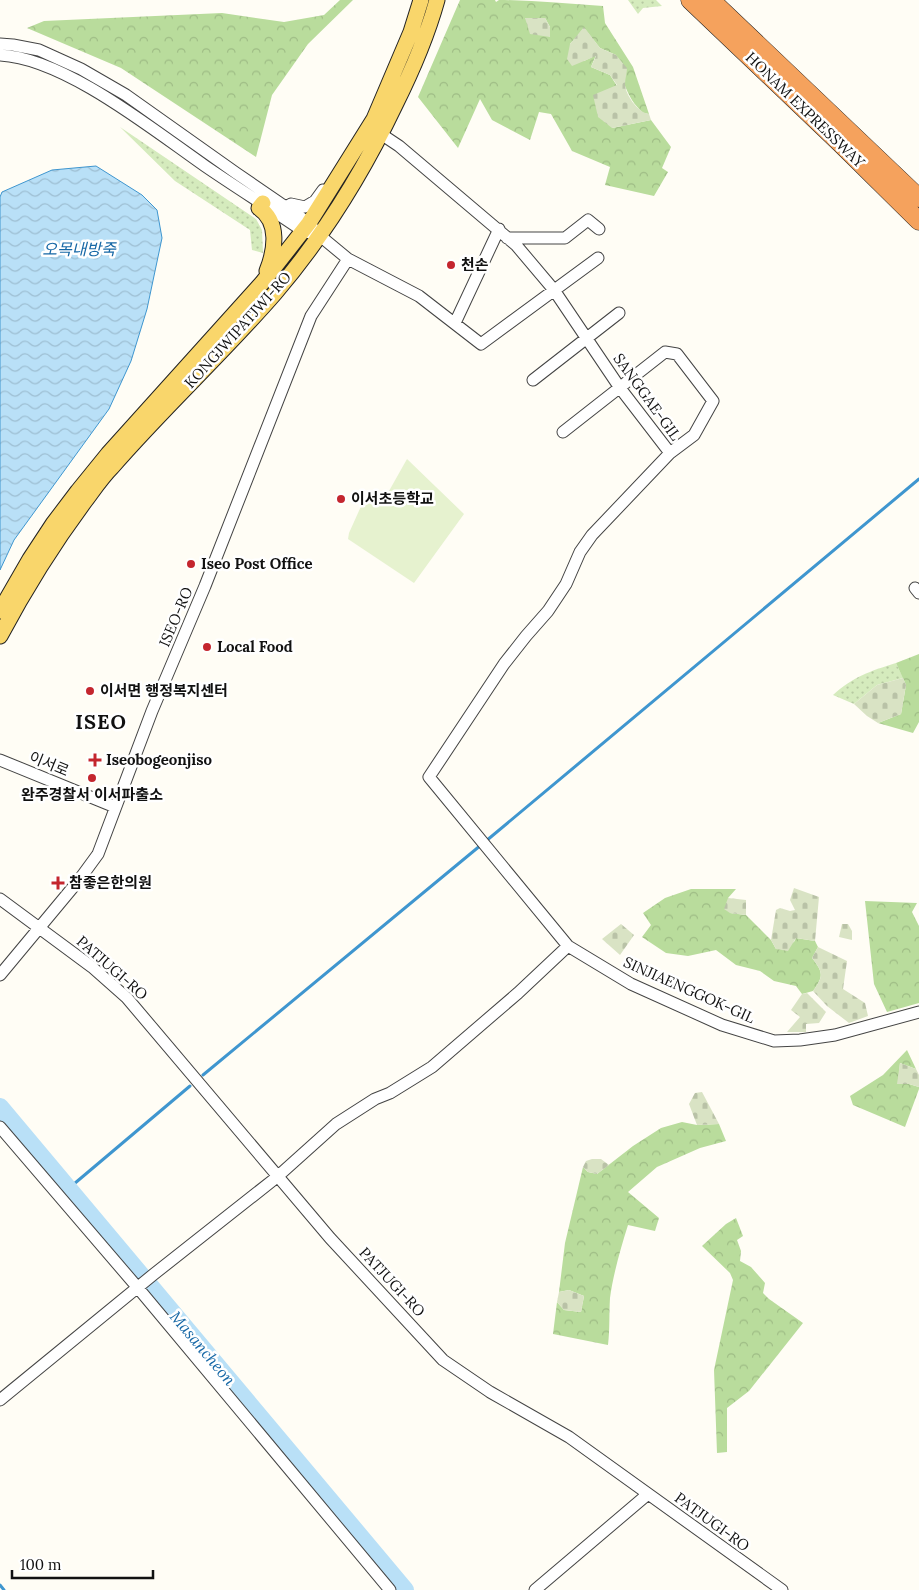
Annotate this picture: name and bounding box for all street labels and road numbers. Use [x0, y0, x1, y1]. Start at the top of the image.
street label: HONAM EXPRESSWAY [742, 48, 869, 172]
street label: KONGJWIPATJWI-RO [180, 267, 295, 392]
street label: SANGGAE-GIL [610, 350, 685, 444]
street label: ISEO-RO [154, 584, 197, 650]
street label: 이서로 [26, 747, 72, 780]
street label: PATJUGI-RO [73, 932, 152, 1004]
street label: SINJIAENGGOK-GIL [621, 952, 758, 1027]
street label: PATJUGI-RO [355, 1243, 429, 1320]
street label: PATJUGI-RO [671, 1488, 754, 1555]

